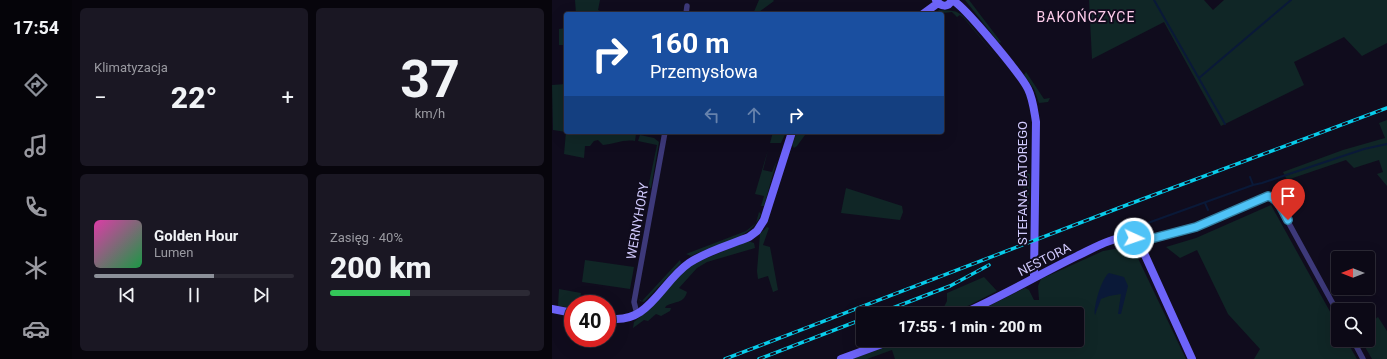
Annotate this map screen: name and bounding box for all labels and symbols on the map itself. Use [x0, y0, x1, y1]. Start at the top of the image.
district label: BAKOŃCZYCE [1037, 8, 1135, 25]
street label: STEFANA BATOREGO [1015, 121, 1030, 245]
pin [1271, 179, 1305, 220]
street label: WERNYHORY [623, 181, 652, 261]
position arrow [1113, 217, 1155, 259]
street label: NESTORA [1015, 240, 1074, 279]
north arrow [1331, 251, 1375, 295]
speed limit sign: 40 [564, 295, 616, 347]

